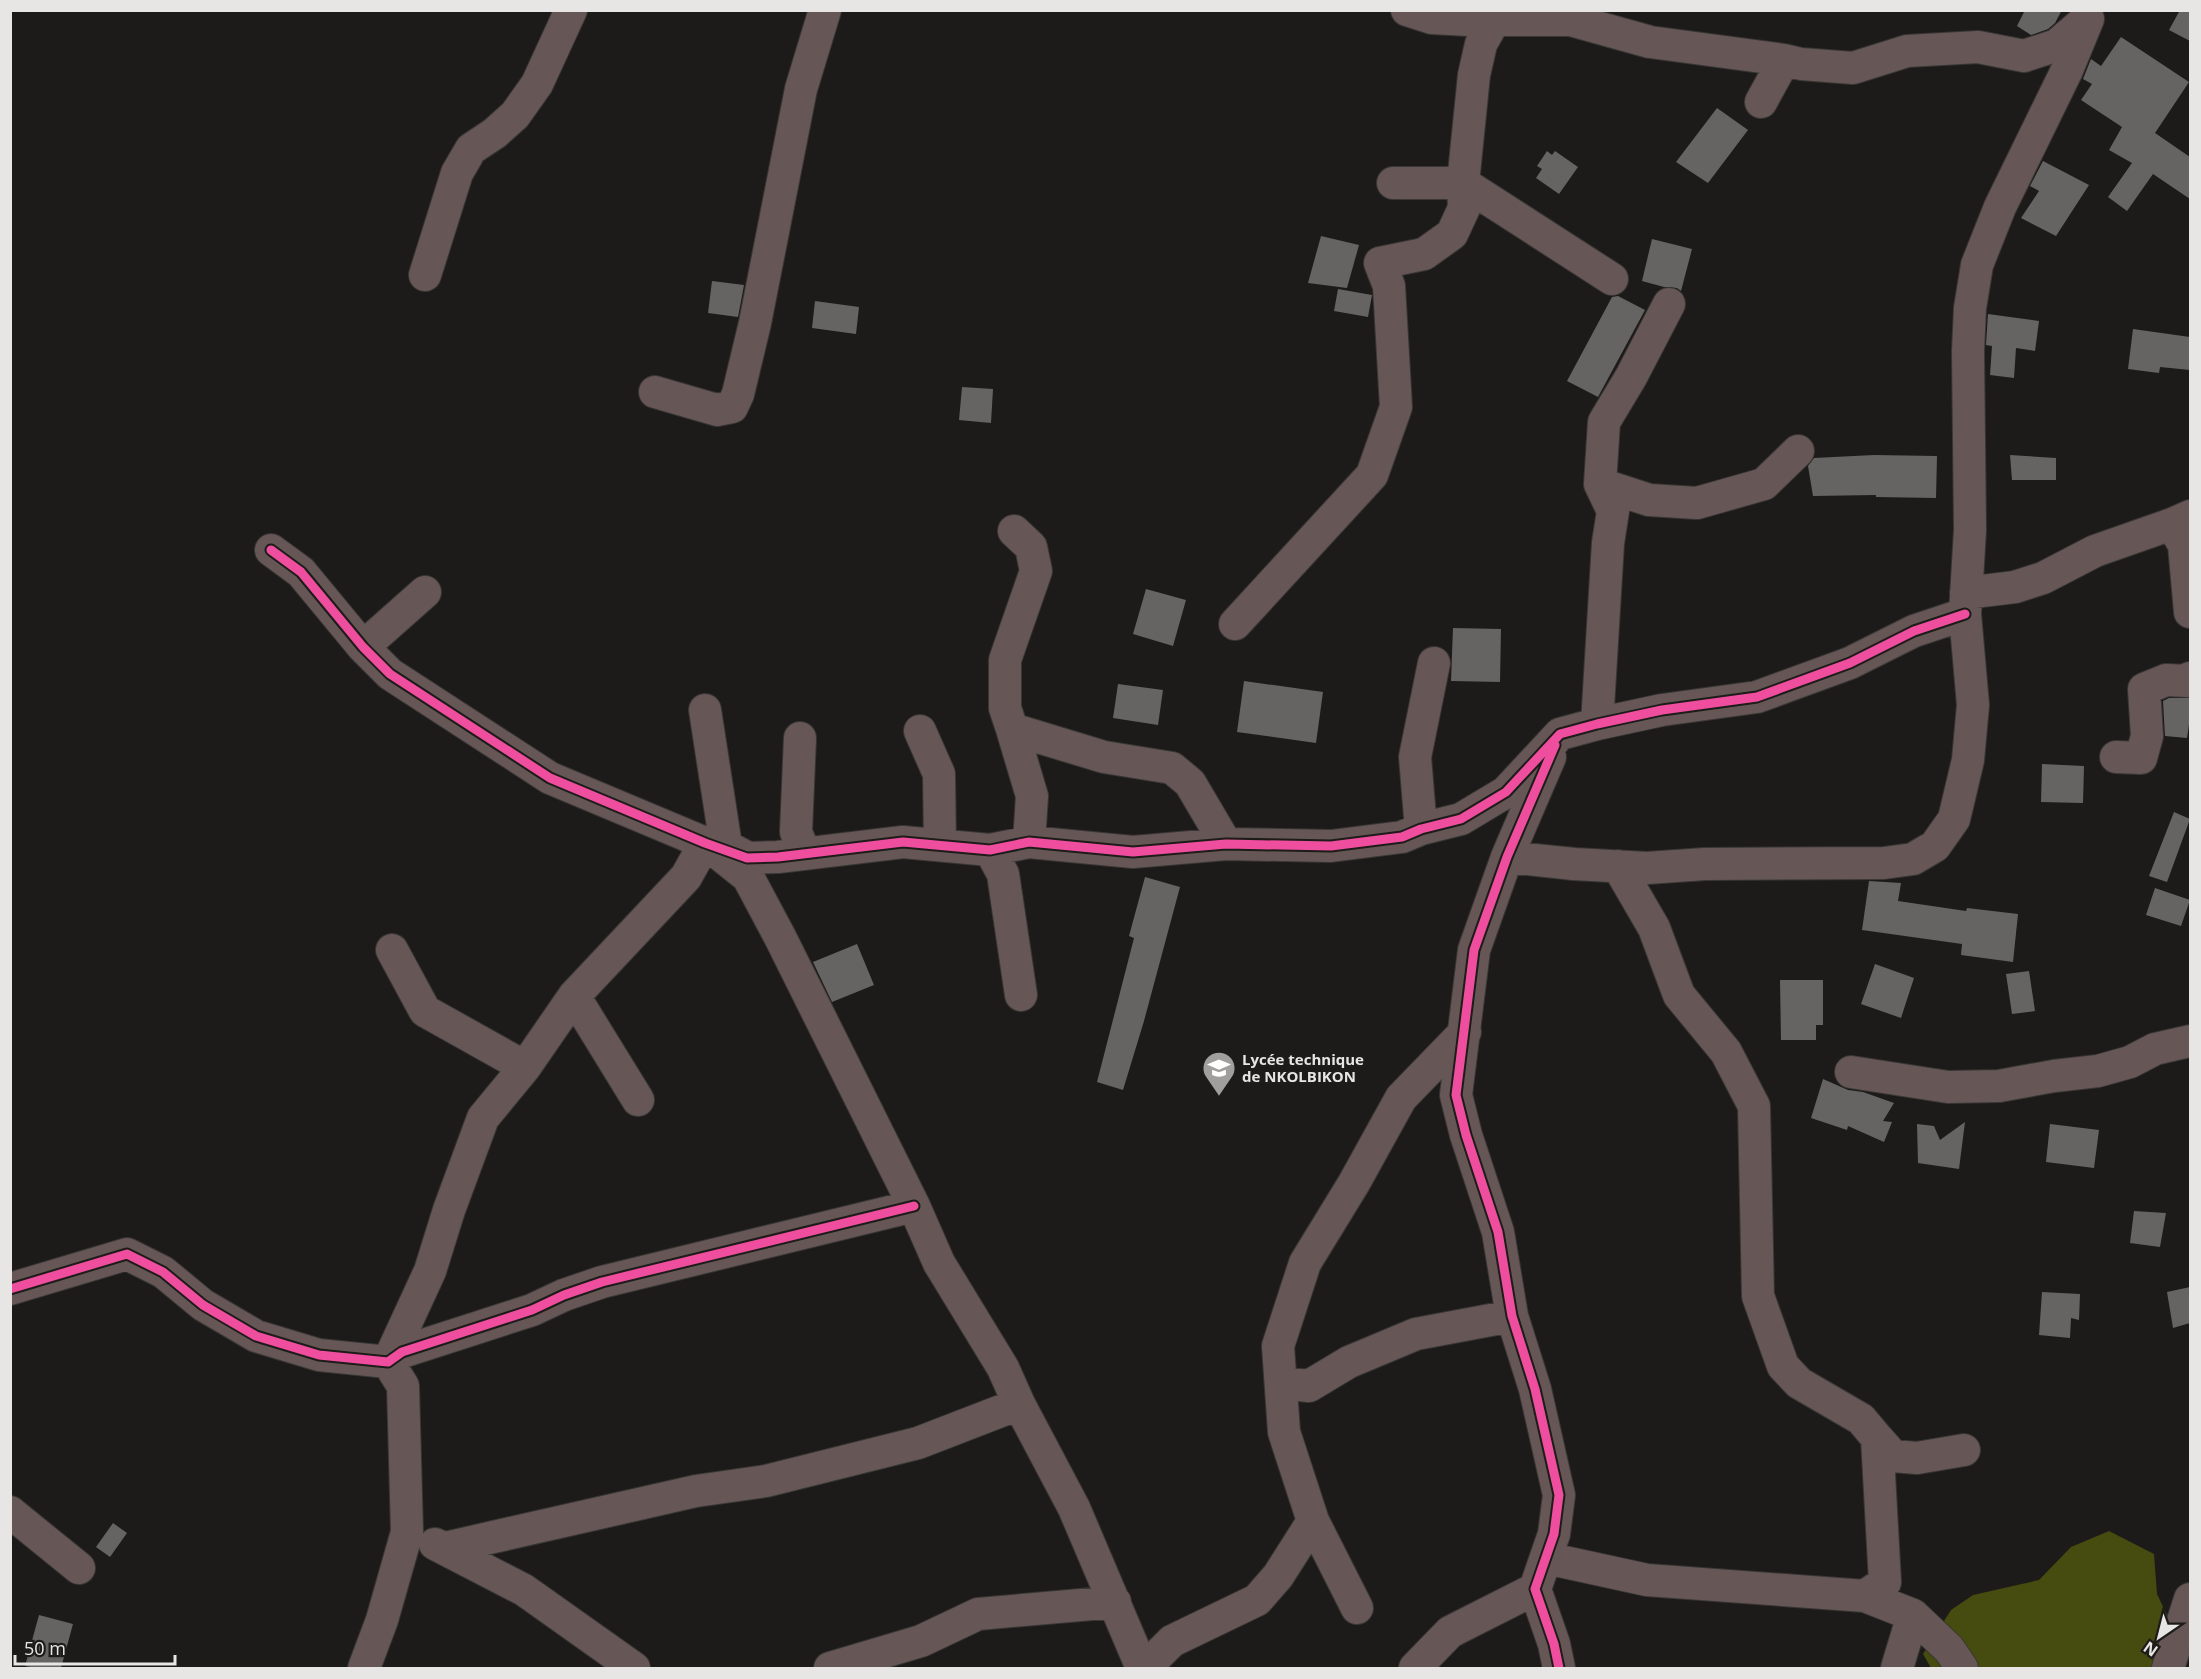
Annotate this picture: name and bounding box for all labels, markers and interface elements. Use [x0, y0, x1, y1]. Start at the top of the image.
place label: Lycée technique de NKOLBIKON [1242, 1049, 1364, 1086]
school or university icon: Lycée technique de NKOLBIKON [1201, 1050, 1237, 1097]
north arrow [2129, 1607, 2189, 1667]
scale bar [15, 1628, 176, 1666]
text: 50 m [24, 1636, 66, 1660]
text: N [2139, 1637, 2162, 1662]

